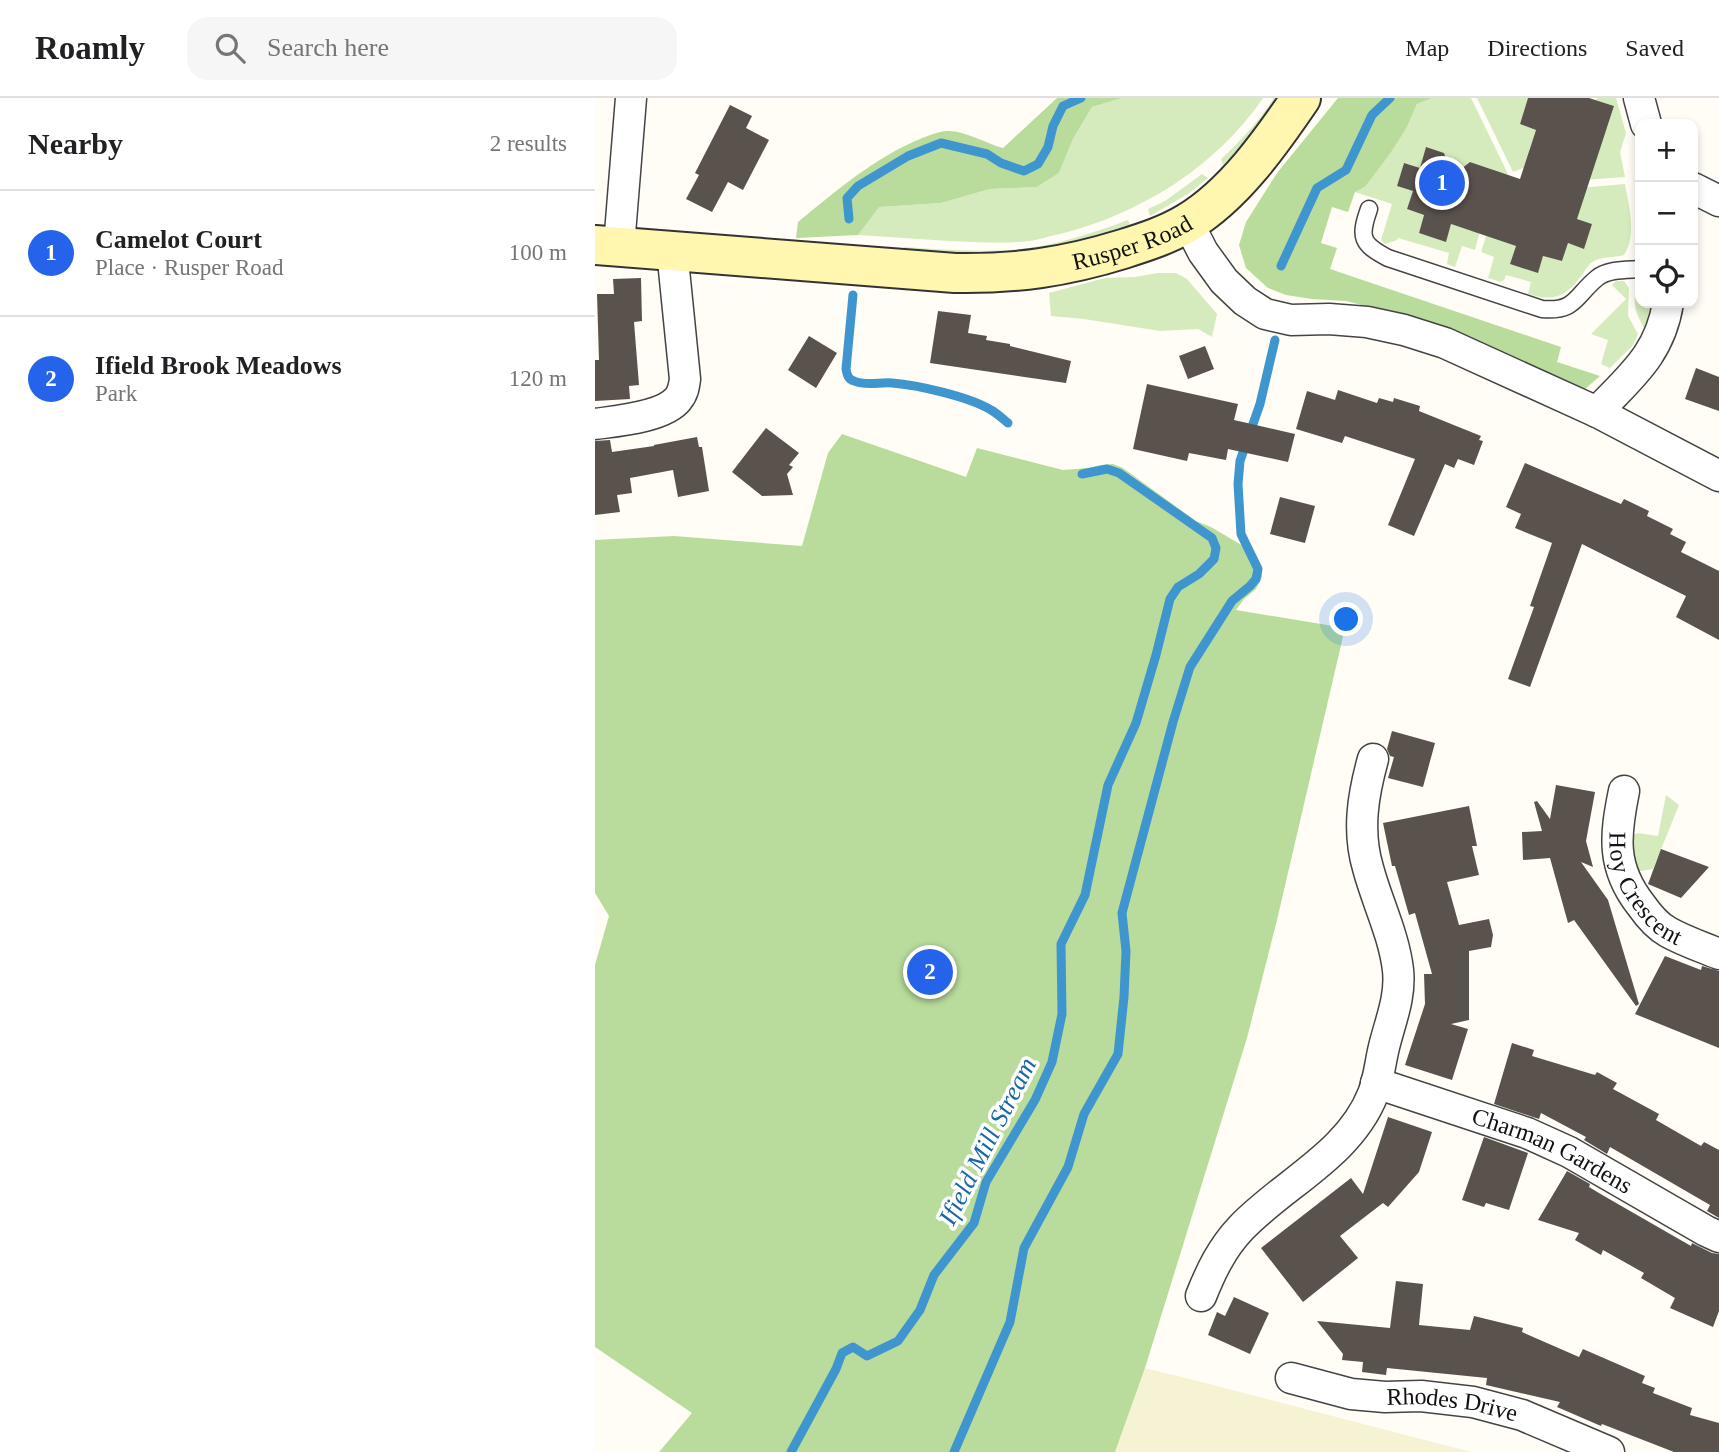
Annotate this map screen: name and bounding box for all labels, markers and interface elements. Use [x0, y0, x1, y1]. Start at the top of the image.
search box [187, 17, 677, 80]
icon: search [211, 29, 249, 67]
text: Roamly [35, 30, 145, 66]
text: Search here [267, 33, 389, 62]
text: Map [1405, 35, 1449, 61]
text: Directions [1487, 35, 1587, 61]
text: Saved [1625, 35, 1684, 61]
map controls [1635, 119, 1698, 308]
button: + [1635, 119, 1698, 182]
text: Nearby [28, 127, 123, 160]
text: 2 results [490, 131, 567, 156]
pin: 1 [1419, 157, 1465, 209]
button: − [1635, 182, 1698, 245]
street label: Rusper Road [1070, 210, 1197, 275]
text: Camelot Court [95, 225, 262, 254]
text: 1 [45, 240, 57, 265]
text: 100 m [509, 240, 567, 265]
button: locate [1635, 245, 1698, 308]
text: Place · Rusper Road [95, 255, 283, 280]
text: Ifield Brook Meadows [95, 351, 342, 380]
text: 2 [45, 366, 57, 391]
text: 120 m [509, 366, 567, 391]
text: Park [95, 381, 137, 406]
your location [1329, 602, 1363, 636]
street label: Hoy Crescent [1604, 832, 1687, 950]
pin: 2 [907, 946, 953, 998]
water label: Ifield Mill Stream [932, 1053, 1042, 1231]
street label: Charman Gardens [1469, 1103, 1637, 1199]
street label: Rhodes Drive [1386, 1383, 1521, 1426]

